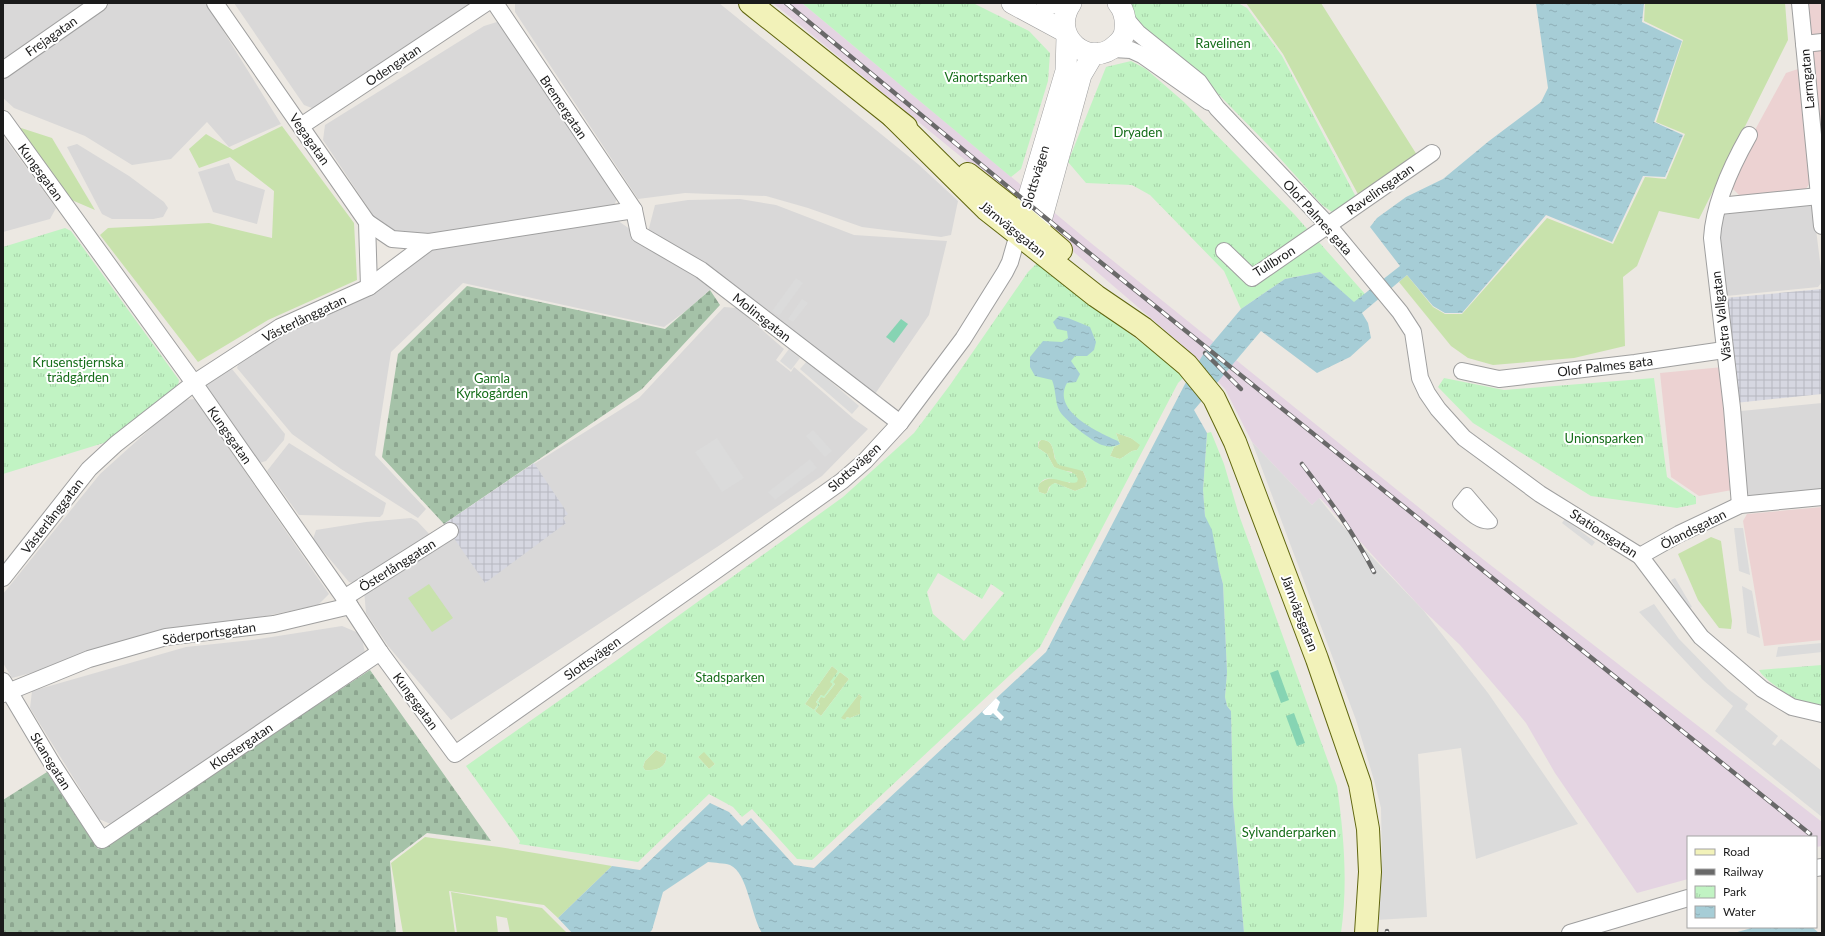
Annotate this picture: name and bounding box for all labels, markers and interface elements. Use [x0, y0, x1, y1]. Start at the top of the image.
street label: Frejagatan [22, 12, 80, 60]
park label: Ravelinen [1195, 35, 1251, 51]
street label: Odengatan [362, 41, 424, 89]
street label: Larmgatan [1796, 48, 1818, 110]
park label: Vänortsparken [945, 69, 1027, 85]
street label: Bremergatan [537, 72, 591, 142]
street label: Vegagatan [286, 110, 334, 168]
park label: Dryaden [1114, 124, 1162, 140]
street label: Kungsgatan [15, 140, 67, 204]
street label: Slottsvägen [1018, 143, 1052, 211]
street label: Ravelinsgatan [1343, 160, 1417, 218]
street label: Olof Palmes gata [1280, 176, 1356, 258]
street label: Järnvägsgatan [977, 197, 1049, 261]
street label: Tullbron [1250, 242, 1298, 280]
street label: Västra Vallgatan [1708, 270, 1734, 362]
street label: Molinsgatan [730, 289, 794, 345]
street label: Västerlånggatan [259, 291, 349, 345]
street label: Olof Palmes gata [1556, 352, 1654, 380]
park label: Krusenstjernska trädgården [32, 354, 124, 385]
park label: Gamla Kyrkogården [456, 370, 528, 401]
street label: Kungsgatan [204, 403, 256, 467]
park label: Unionsparken [1565, 430, 1643, 446]
street label: Slottsvägen [824, 439, 884, 495]
street label: Västerlånggatan [18, 475, 86, 557]
street label: Stationsgatan [1567, 505, 1641, 561]
street label: Ölandsgatan [1658, 506, 1728, 552]
street label: Österlånggatan [356, 535, 438, 595]
street label: Järnvägsgatan [1278, 573, 1322, 653]
street label: Söderportsgatan [161, 619, 257, 647]
street label: Slottsvägen [561, 633, 623, 683]
street label: Kungsgatan [390, 669, 442, 733]
park label: Stadsparken [695, 669, 765, 685]
street label: Klostergatan [207, 719, 275, 773]
street label: Skansgatan [27, 729, 75, 793]
park label: Sylvanderparken [1242, 824, 1336, 840]
legend [1687, 836, 1817, 928]
text: Road [1723, 844, 1750, 859]
text: Railway [1723, 864, 1764, 879]
text: Park [1723, 884, 1747, 899]
text: Water [1723, 904, 1756, 919]

